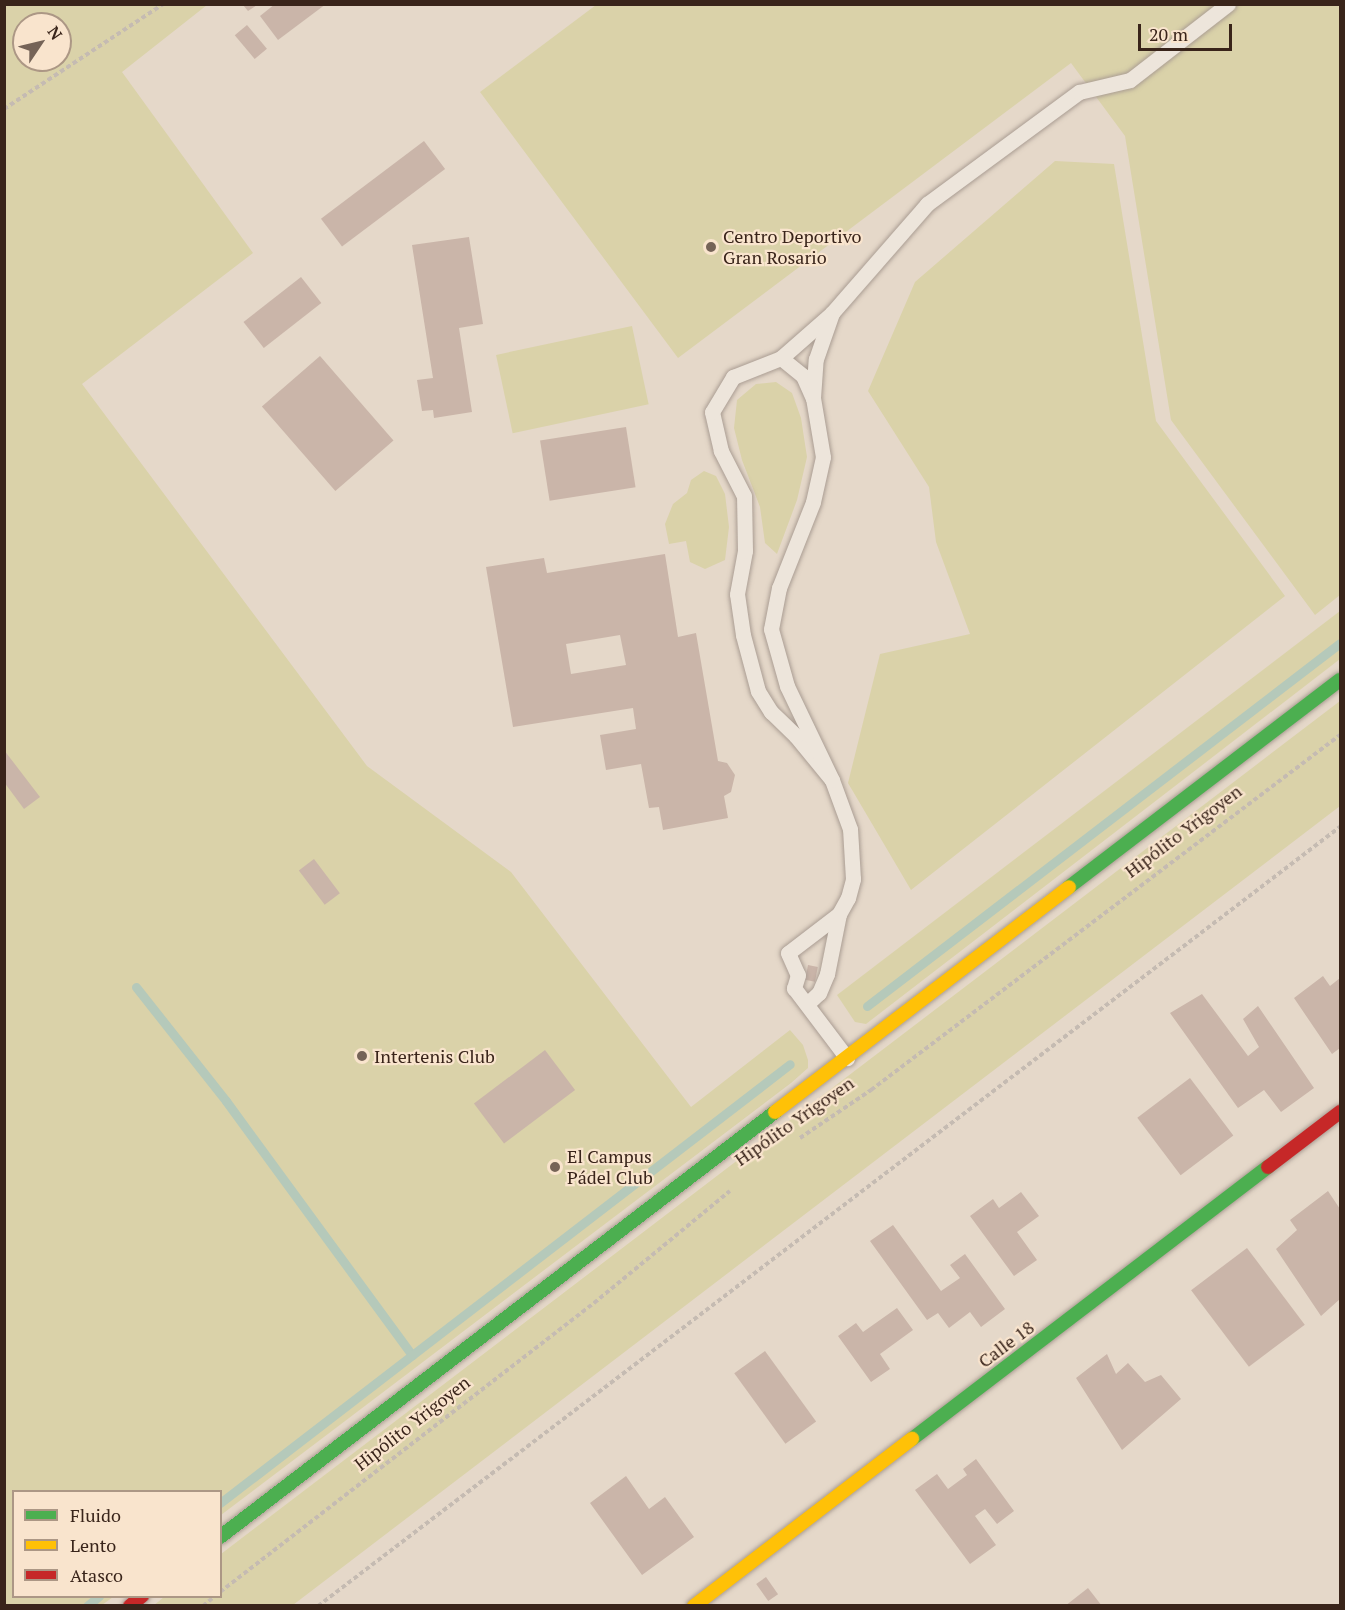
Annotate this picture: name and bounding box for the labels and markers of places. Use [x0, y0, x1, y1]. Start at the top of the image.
place label: Centro Deportivo Gran Rosario [723, 226, 862, 268]
marker: Centro Deportivo Gran Rosario [704, 240, 718, 254]
place label: Intertenis Club [374, 1045, 495, 1067]
marker: Intertenis Club [355, 1049, 369, 1063]
place label: El Campus Pádel Club [567, 1146, 653, 1188]
marker: El Campus Pádel Club [548, 1160, 562, 1174]

